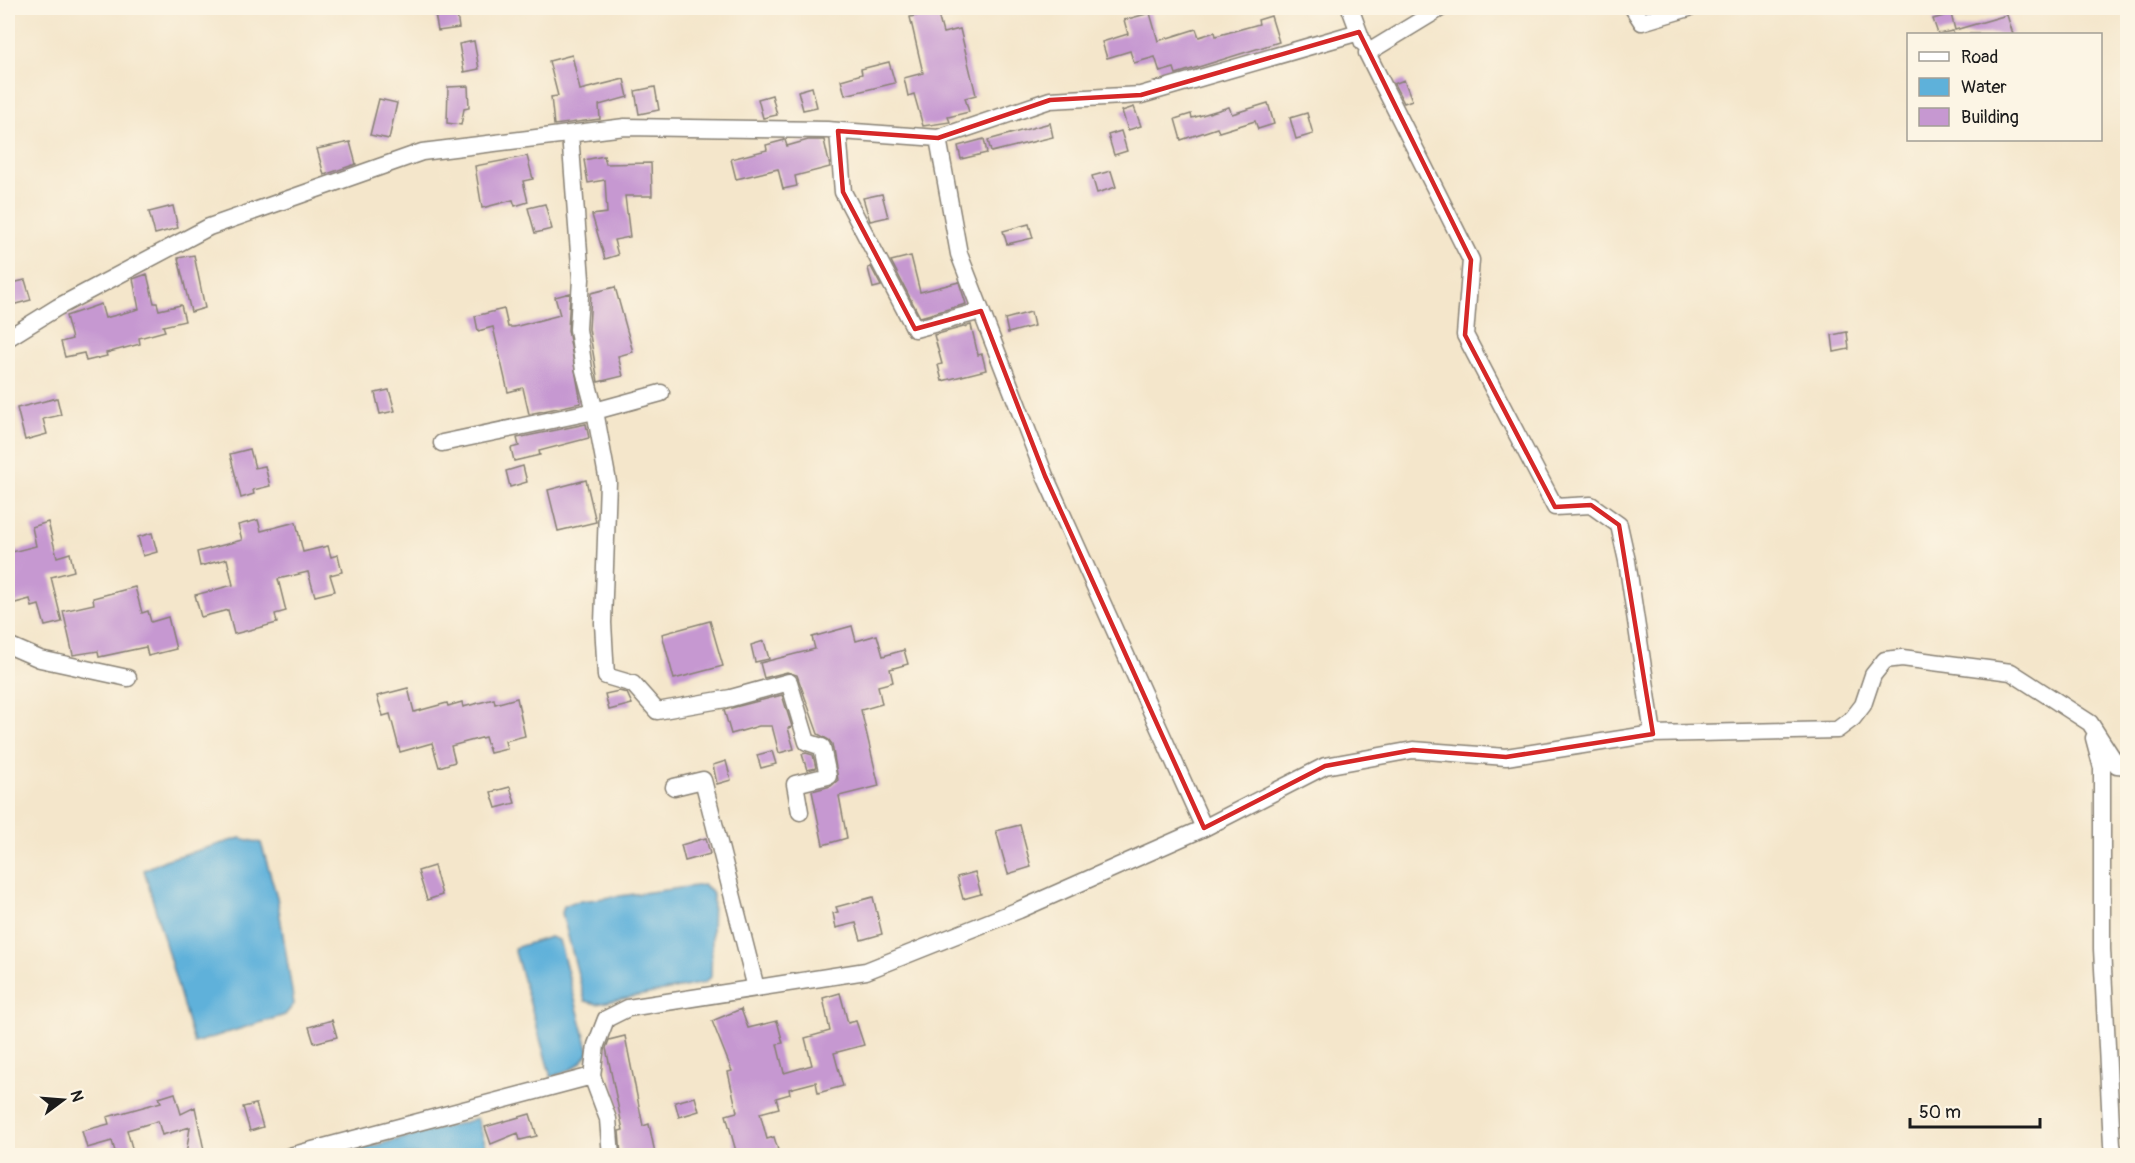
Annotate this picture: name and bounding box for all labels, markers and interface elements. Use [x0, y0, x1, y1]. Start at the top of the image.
legend [1907, 33, 2102, 141]
text: Road [1961, 46, 1998, 69]
text: Water [1961, 76, 2007, 99]
text: Building [1961, 106, 2019, 129]
north arrow [33, 1070, 93, 1130]
text: N [65, 1088, 88, 1104]
scale bar [1910, 1091, 2040, 1129]
text: 50 m [1919, 1101, 1961, 1124]

